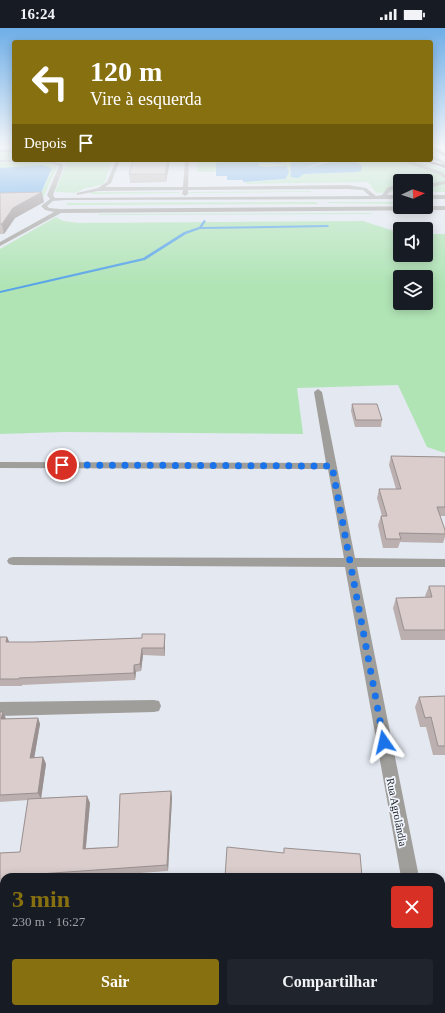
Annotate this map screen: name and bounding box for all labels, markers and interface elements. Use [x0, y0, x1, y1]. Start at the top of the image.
text: 16:24 [20, 6, 55, 22]
icon: left [24, 56, 76, 108]
text: 120 m [90, 56, 162, 87]
text: Vire à esquerda [90, 89, 202, 109]
icon: arrive [75, 132, 97, 154]
text: Depois [24, 135, 67, 151]
north arrow [393, 174, 433, 214]
map controls [393, 174, 433, 310]
button: sound [393, 222, 433, 262]
button: layers [393, 270, 433, 310]
pin [45, 448, 79, 482]
icon: arrive [51, 454, 73, 476]
position arrow [363, 721, 405, 763]
street label: Rua Agrolândia [384, 777, 410, 847]
text: 3 min [12, 886, 70, 912]
button: close [391, 886, 433, 928]
text: 230 m · 16:27 [12, 914, 85, 929]
button: Sair [12, 959, 219, 1005]
button: Compartilhar [227, 959, 433, 1005]

